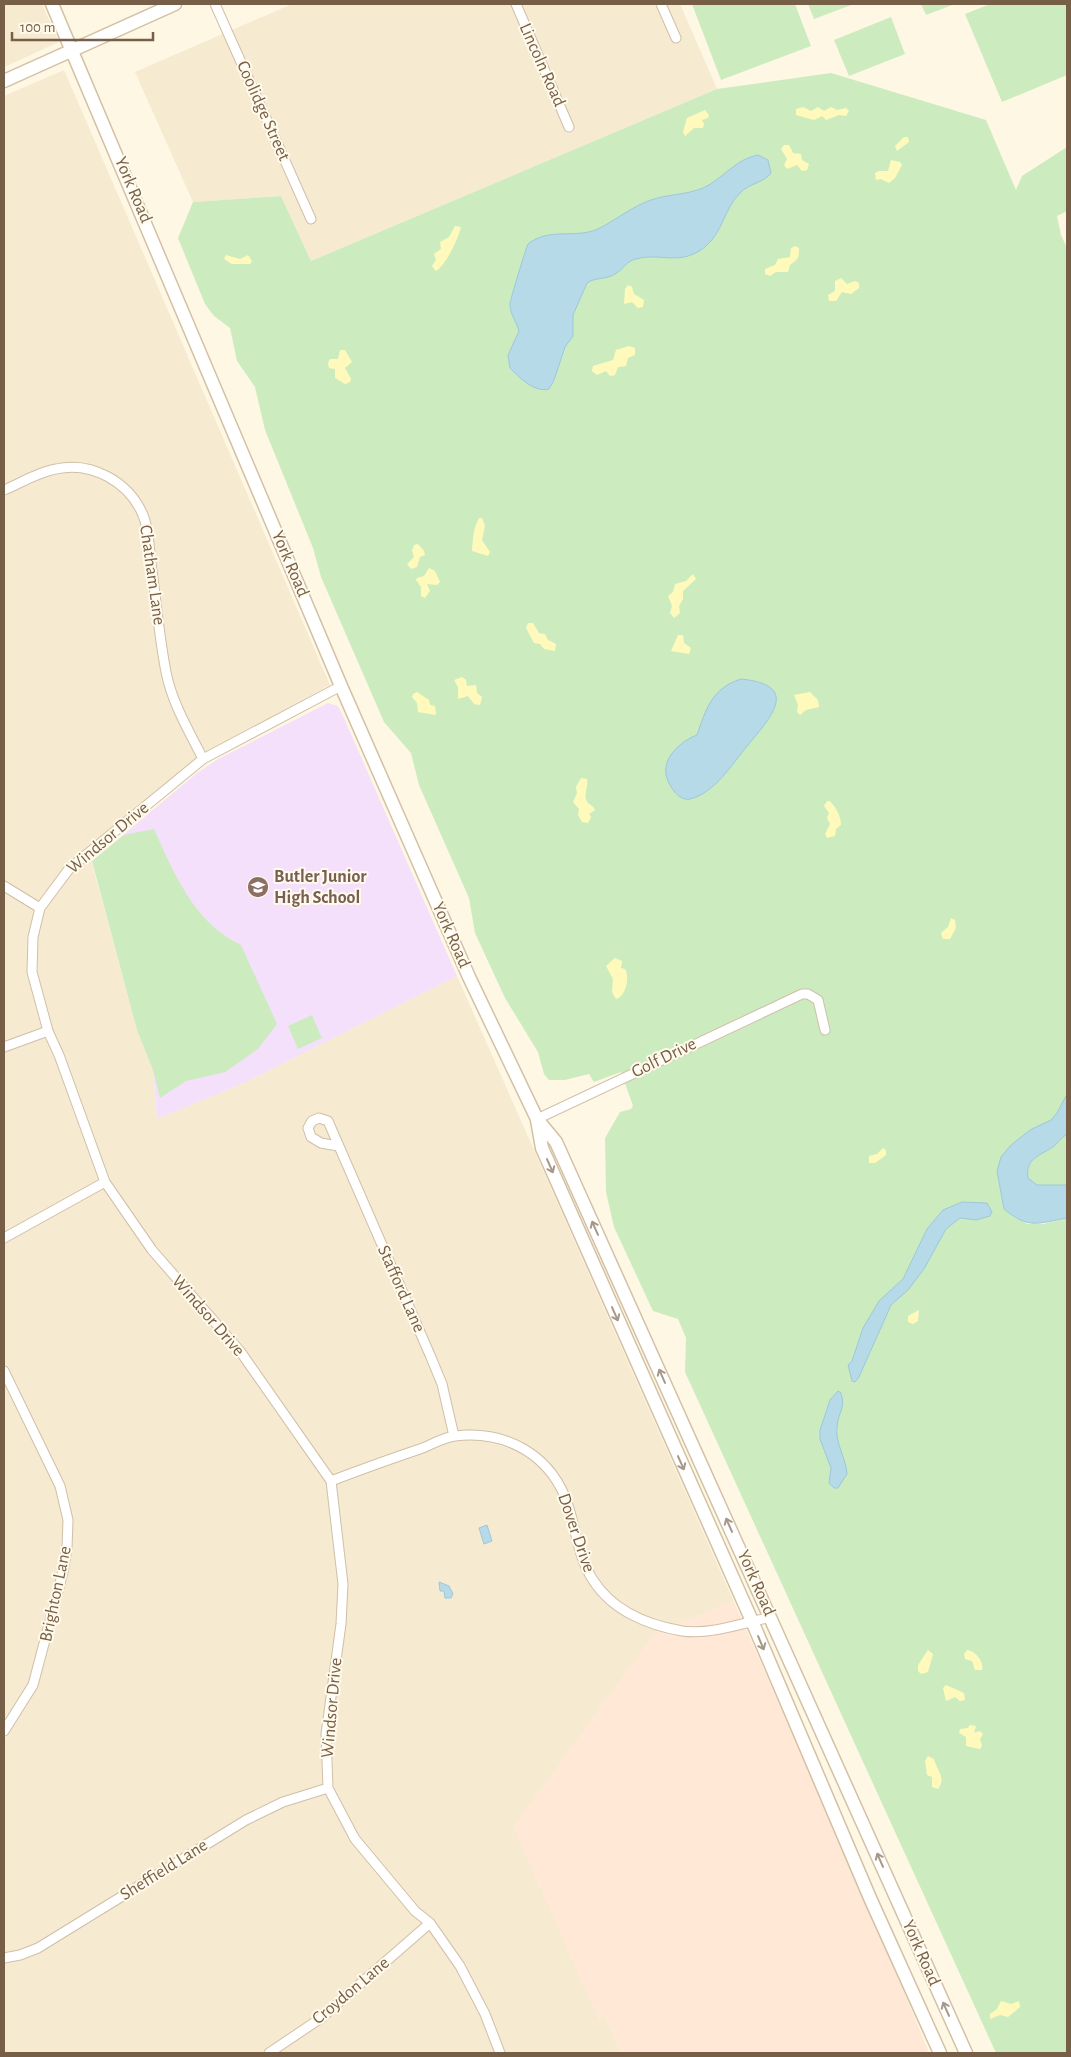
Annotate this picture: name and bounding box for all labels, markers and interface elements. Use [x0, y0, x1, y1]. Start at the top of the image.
scale bar [12, 10, 154, 42]
text: 100 m [20, 20, 55, 35]
street label: Lincoln Road [516, 21, 568, 109]
street label: Coolidge Street [233, 58, 293, 164]
street label: York Road [111, 154, 155, 226]
street label: Chatham Lane [136, 524, 168, 626]
street label: York Road [268, 528, 312, 600]
street label: Windsor Drive [64, 799, 152, 877]
place label: Butler Junior High School [274, 868, 367, 907]
school or university icon: Butler Junior High School [246, 875, 270, 899]
street label: York Road [429, 899, 473, 971]
street label: Golf Drive [629, 1035, 699, 1081]
one-way arrow [545, 1158, 555, 1173]
one-way arrow [590, 1221, 600, 1236]
street label: Stafford Lane [374, 1243, 428, 1335]
street label: Windsor Drive [168, 1272, 248, 1360]
one-way arrow [611, 1306, 621, 1321]
one-way arrow [657, 1369, 667, 1384]
one-way arrow [677, 1455, 687, 1470]
street label: Dover Drive [554, 1491, 598, 1575]
one-way arrow [724, 1517, 734, 1532]
street label: Brighton Lane [37, 1544, 75, 1644]
street label: York Road [734, 1547, 778, 1619]
one-way arrow [758, 1636, 767, 1651]
street label: Windsor Drive [319, 1657, 345, 1759]
street label: Sheffield Lane [117, 1836, 211, 1904]
one-way arrow [875, 1853, 884, 1868]
street label: York Road [899, 1917, 943, 1989]
street label: Croydon Lane [309, 1954, 393, 2028]
one-way arrow [941, 2002, 950, 2017]

